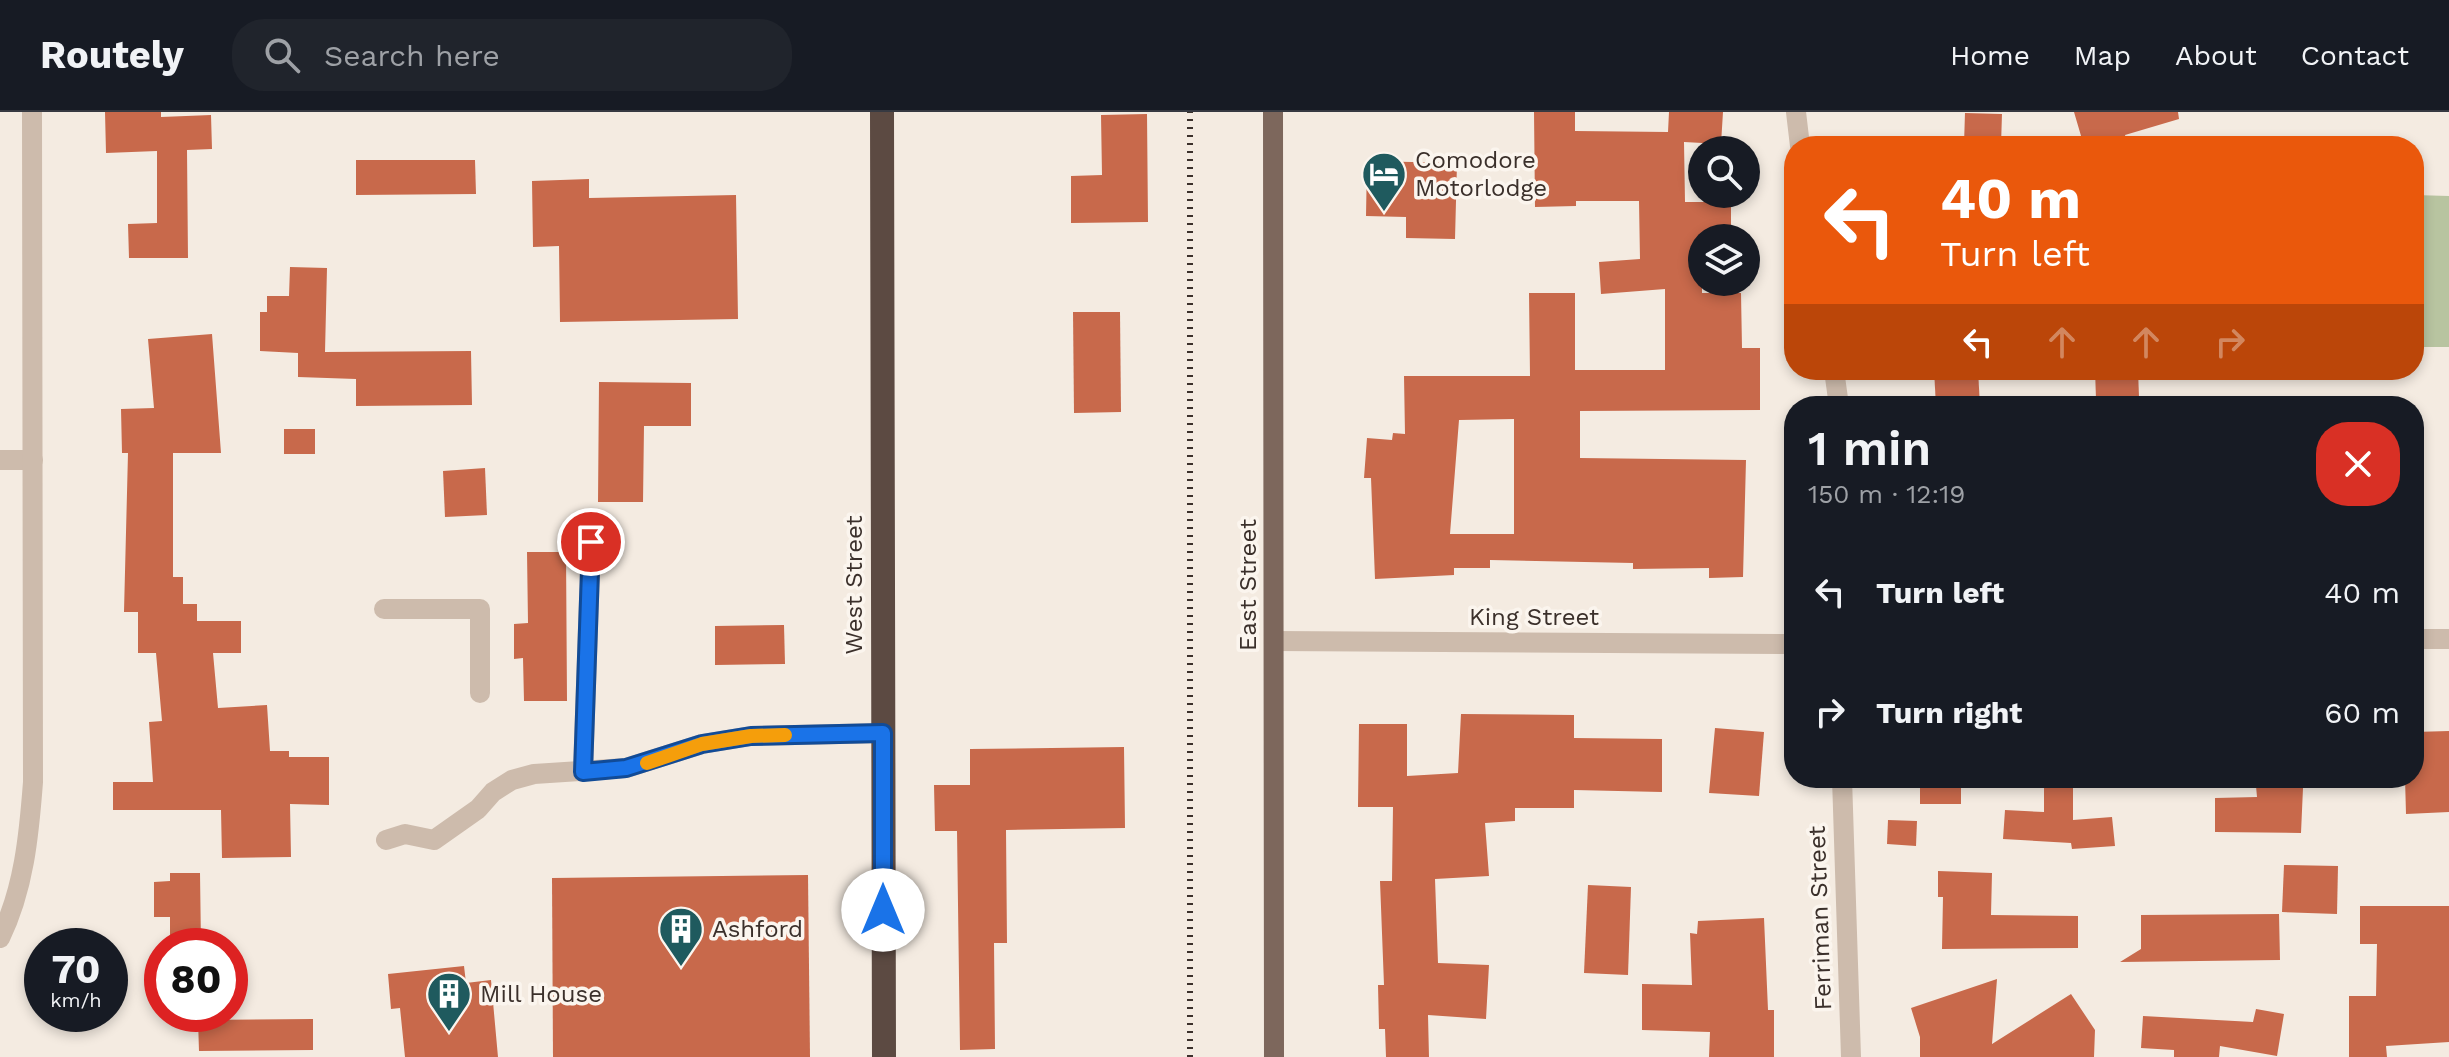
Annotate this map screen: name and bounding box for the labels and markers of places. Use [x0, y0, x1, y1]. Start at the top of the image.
place label: Comodore Motorlodge [1415, 146, 1547, 202]
hotel icon: Comodore Motorlodge [1360, 150, 1408, 213]
pin [557, 508, 625, 576]
building icon: Ashford [657, 905, 705, 968]
place label: Ashford [712, 915, 803, 943]
building icon: Mill House [425, 970, 473, 1033]
place label: Mill House [480, 980, 602, 1008]

